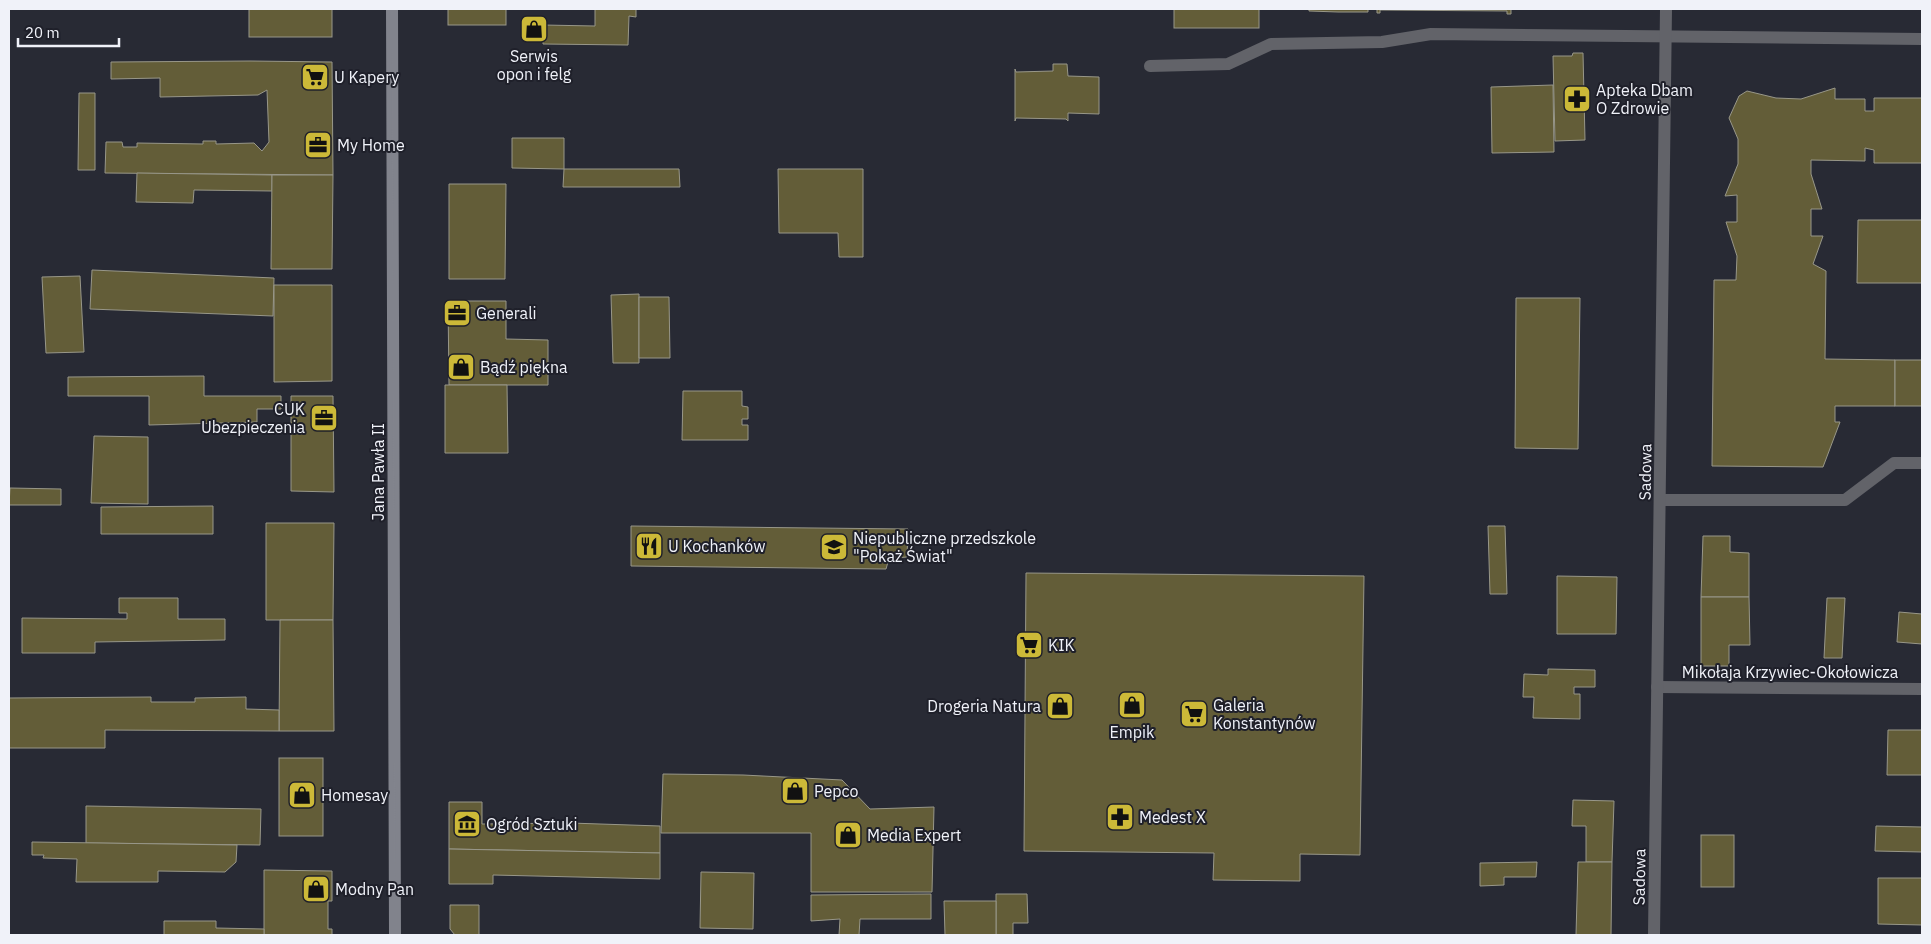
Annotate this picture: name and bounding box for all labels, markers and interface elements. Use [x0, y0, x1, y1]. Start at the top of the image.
shop icon: Serwis opon i felg [519, 14, 549, 44]
scale bar [18, 15, 119, 47]
text: 20 m [25, 23, 60, 42]
place label: Serwis opon i felg [497, 46, 572, 84]
supermarket icon: U Kapery [300, 62, 330, 92]
place label: U Kapery [334, 67, 399, 87]
place label: Apteka Dbam O Zdrowie [1596, 80, 1693, 118]
pharmacy icon: Apteka Dbam O Zdrowie [1562, 84, 1592, 114]
office icon: My Home [303, 130, 333, 160]
place label: My Home [337, 135, 405, 155]
office icon: Generali [442, 298, 472, 328]
place label: Generali [476, 303, 536, 323]
shop icon: Bądź piękna [446, 352, 476, 382]
place label: Bądź piękna [480, 357, 568, 377]
place label: CUK Ubezpieczenia [201, 399, 305, 437]
office icon: CUK Ubezpieczenia [309, 403, 339, 433]
street label: Jana Pawła II [368, 423, 388, 521]
street label: Sadowa [1635, 443, 1656, 501]
place label: Niepubliczne przedszkole "Pokaż Świat" [853, 528, 1036, 566]
restaurant icon: U Kochanków [634, 531, 664, 561]
school or university icon: Niepubliczne przedszkole "Pokaż Świat" [819, 532, 849, 562]
place label: U Kochanków [668, 536, 765, 556]
supermarket icon: KIK [1014, 630, 1044, 660]
place label: KIK [1048, 635, 1075, 655]
street label: Mikołaja Krzywiec-Okołowicza [1682, 662, 1899, 682]
shop icon: Empik [1117, 690, 1147, 720]
shop icon: Drogeria Natura [1045, 691, 1075, 721]
place label: Galeria Konstantynów [1213, 695, 1316, 733]
place label: Drogeria Natura [927, 696, 1041, 716]
supermarket icon: Galeria Konstantynów [1179, 699, 1209, 729]
place label: Empik [1109, 722, 1155, 742]
shop icon: Pepco [780, 776, 810, 806]
shop icon: Homesay [287, 780, 317, 810]
place label: Pepco [814, 781, 858, 801]
place label: Homesay [321, 785, 388, 805]
pharmacy icon: Medest X [1105, 802, 1135, 832]
place label: Medest X [1139, 807, 1206, 827]
museum icon: Ogród Sztuki [452, 809, 482, 839]
place label: Ogród Sztuki [486, 814, 577, 834]
shop icon: Media Expert [833, 820, 863, 850]
place label: Media Expert [867, 825, 961, 845]
street label: Sadowa [1629, 848, 1650, 906]
shop icon: Modny Pan [301, 874, 331, 904]
place label: Modny Pan [335, 879, 414, 899]

